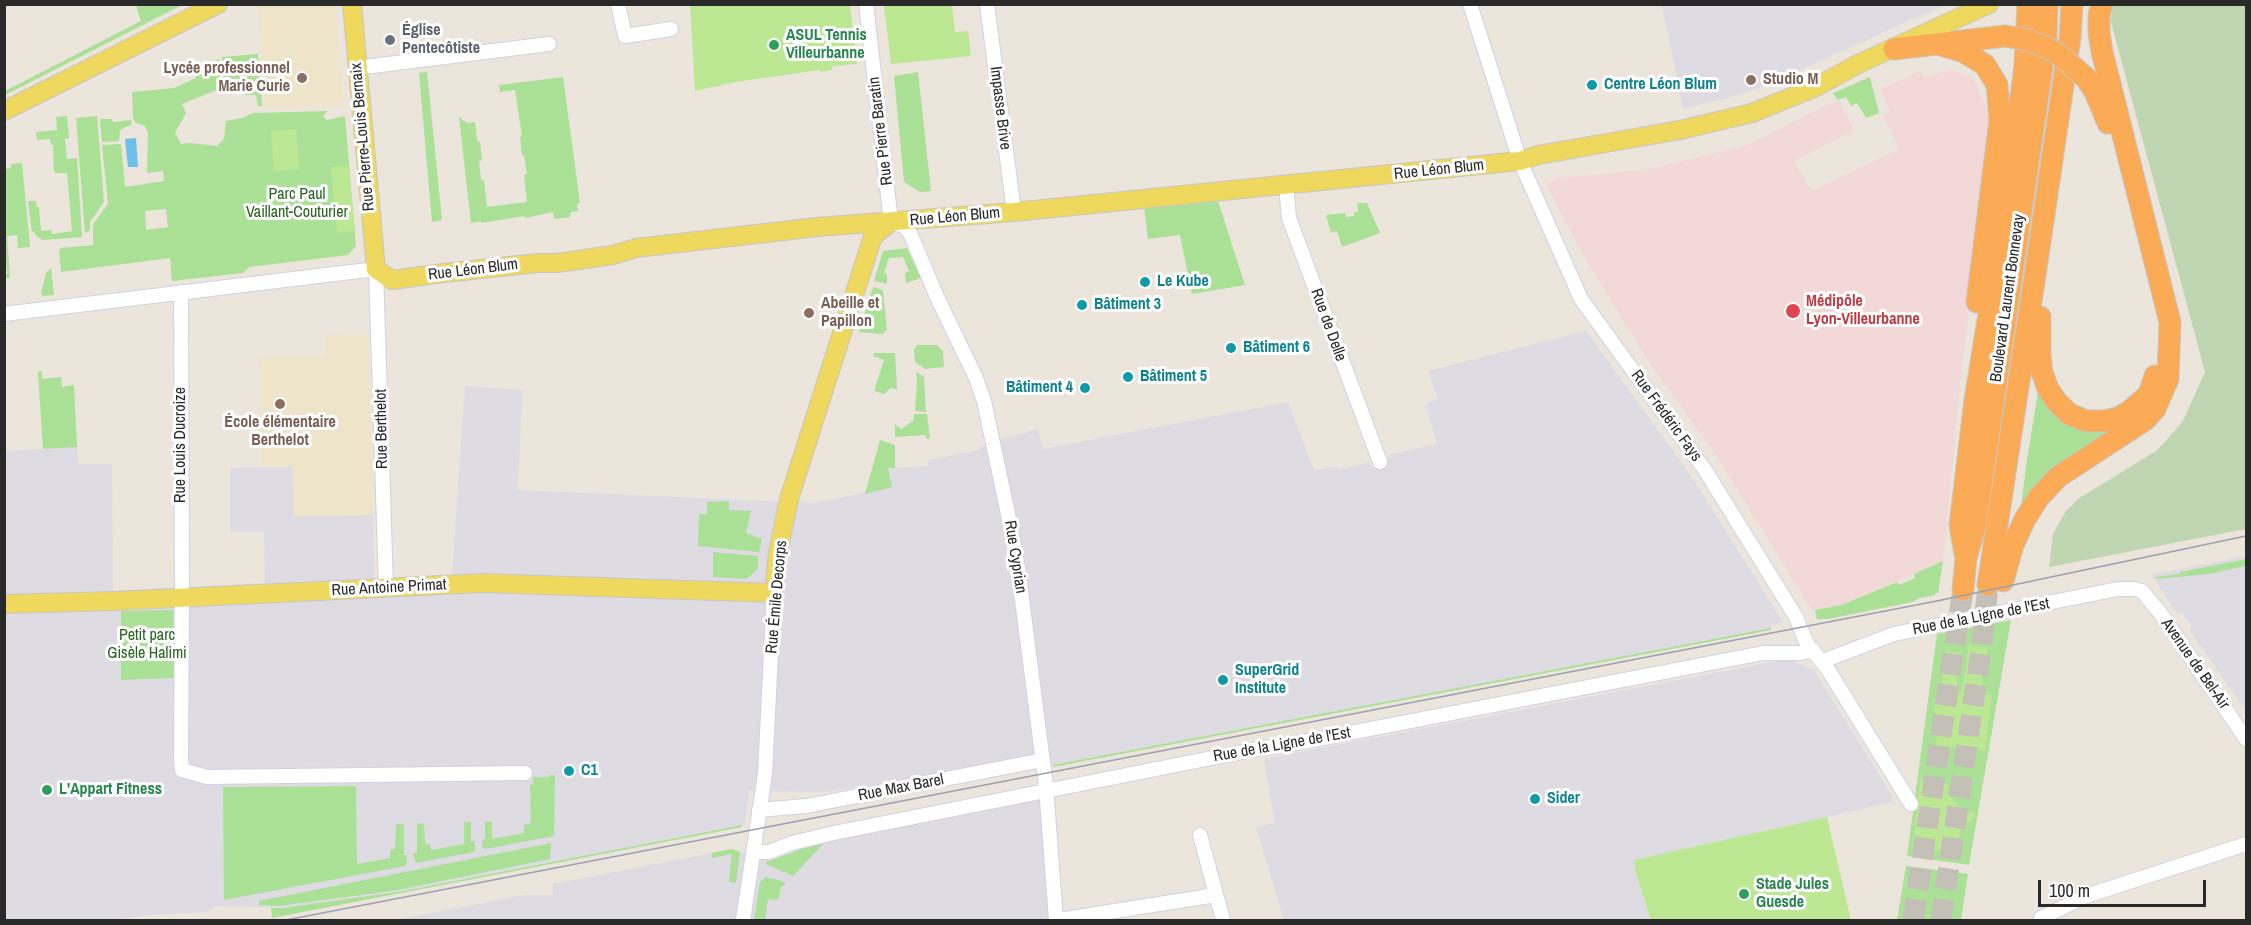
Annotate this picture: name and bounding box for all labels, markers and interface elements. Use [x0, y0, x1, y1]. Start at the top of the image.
place label: Église Pentecôtiste [402, 21, 480, 59]
place label: ASUL Tennis Villeurbanne [786, 26, 867, 64]
marker: Église Pentecôtiste [383, 33, 397, 47]
marker: ASUL Tennis Villeurbanne [767, 38, 781, 52]
place label: Lycée professionnel Marie Curie [164, 59, 290, 97]
street label: Rue Pierre-Louis Bernaix [347, 62, 379, 212]
street label: Impasse Brive [985, 65, 1015, 151]
place label: Studio M [1763, 70, 1818, 90]
marker: Lycée professionnel Marie Curie [295, 71, 309, 85]
marker: Studio M [1744, 73, 1758, 87]
place label: Centre Léon Blum [1604, 75, 1717, 95]
street label: Rue Pierre Baratin [865, 76, 897, 186]
marker: Centre Léon Blum [1585, 78, 1599, 92]
street label: Rue Léon Blum [1393, 156, 1485, 184]
park label: Parc Paul Vaillant-Couturier [246, 185, 348, 223]
street label: Rue Léon Blum [909, 203, 1001, 231]
street label: Boulevard Laurent Bonnevay [1987, 213, 2029, 383]
street label: Rue Léon Blum [427, 255, 519, 285]
place label: Le Kube [1157, 272, 1209, 292]
marker: Le Kube [1138, 275, 1152, 289]
street label: Rue de Delle [1306, 286, 1350, 364]
place label: Médipôle Lyon-Villeurbanne [1806, 292, 1920, 330]
place label: Abeille et Papillon [821, 294, 879, 332]
place label: Bâtiment 3 [1094, 295, 1161, 315]
marker: Bâtiment 3 [1075, 298, 1089, 312]
marker: Médipôle Lyon-Villeurbanne [1784, 302, 1802, 320]
marker: Abeille et Papillon [802, 306, 816, 320]
place label: Bâtiment 6 [1243, 338, 1310, 358]
marker: Bâtiment 6 [1224, 341, 1238, 355]
place label: Bâtiment 5 [1140, 367, 1207, 387]
street label: Rue Frédéric Fays [1626, 367, 1706, 465]
marker: Bâtiment 5 [1121, 370, 1135, 384]
place label: Bâtiment 4 [1006, 378, 1073, 398]
marker: Bâtiment 4 [1078, 381, 1092, 395]
street label: Rue Louis Ducroize [171, 387, 191, 503]
street label: Rue Berthelot [372, 389, 392, 469]
marker: École élémentaire Berthelot [273, 397, 287, 411]
place label: École élémentaire Berthelot [224, 413, 336, 451]
street label: Rue Cyprian [1000, 519, 1030, 595]
street label: Rue Émile Decorps [762, 540, 792, 654]
street label: Rue Antoine Primat [331, 575, 447, 601]
street label: Rue de la Ligne de l'Est [1911, 594, 2051, 640]
street label: Avenue de Bel-Air [2157, 615, 2233, 713]
park label: Petit parc Gisèle Halimi [107, 626, 187, 664]
place label: SuperGrid Institute [1235, 661, 1299, 699]
marker: SuperGrid Institute [1216, 673, 1230, 687]
street label: Rue de la Ligne de l'Est [1212, 723, 1352, 767]
place label: C1 [581, 761, 598, 781]
marker: C1 [562, 764, 576, 778]
street label: Rue Max Barel [857, 770, 945, 806]
place label: L'Appart Fitness [59, 780, 162, 800]
marker: L'Appart Fitness [40, 783, 54, 797]
place label: Sider [1547, 789, 1580, 809]
marker: Sider [1528, 792, 1542, 806]
scale bar [2041, 868, 2209, 906]
place label: Stade Jules Guesde [1756, 875, 1829, 913]
text: 100 m [2049, 878, 2090, 903]
marker: Stade Jules Guesde [1737, 887, 1751, 901]

